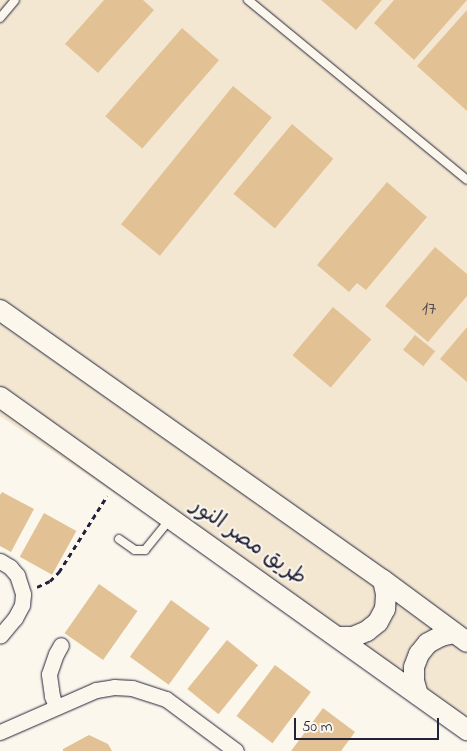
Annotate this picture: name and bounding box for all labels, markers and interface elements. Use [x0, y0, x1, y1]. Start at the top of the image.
house number: 17 [422, 297, 436, 321]
street label: طريق مصر النور [185, 494, 311, 592]
scale bar [297, 708, 442, 740]
text: 50 m [302, 716, 332, 738]

